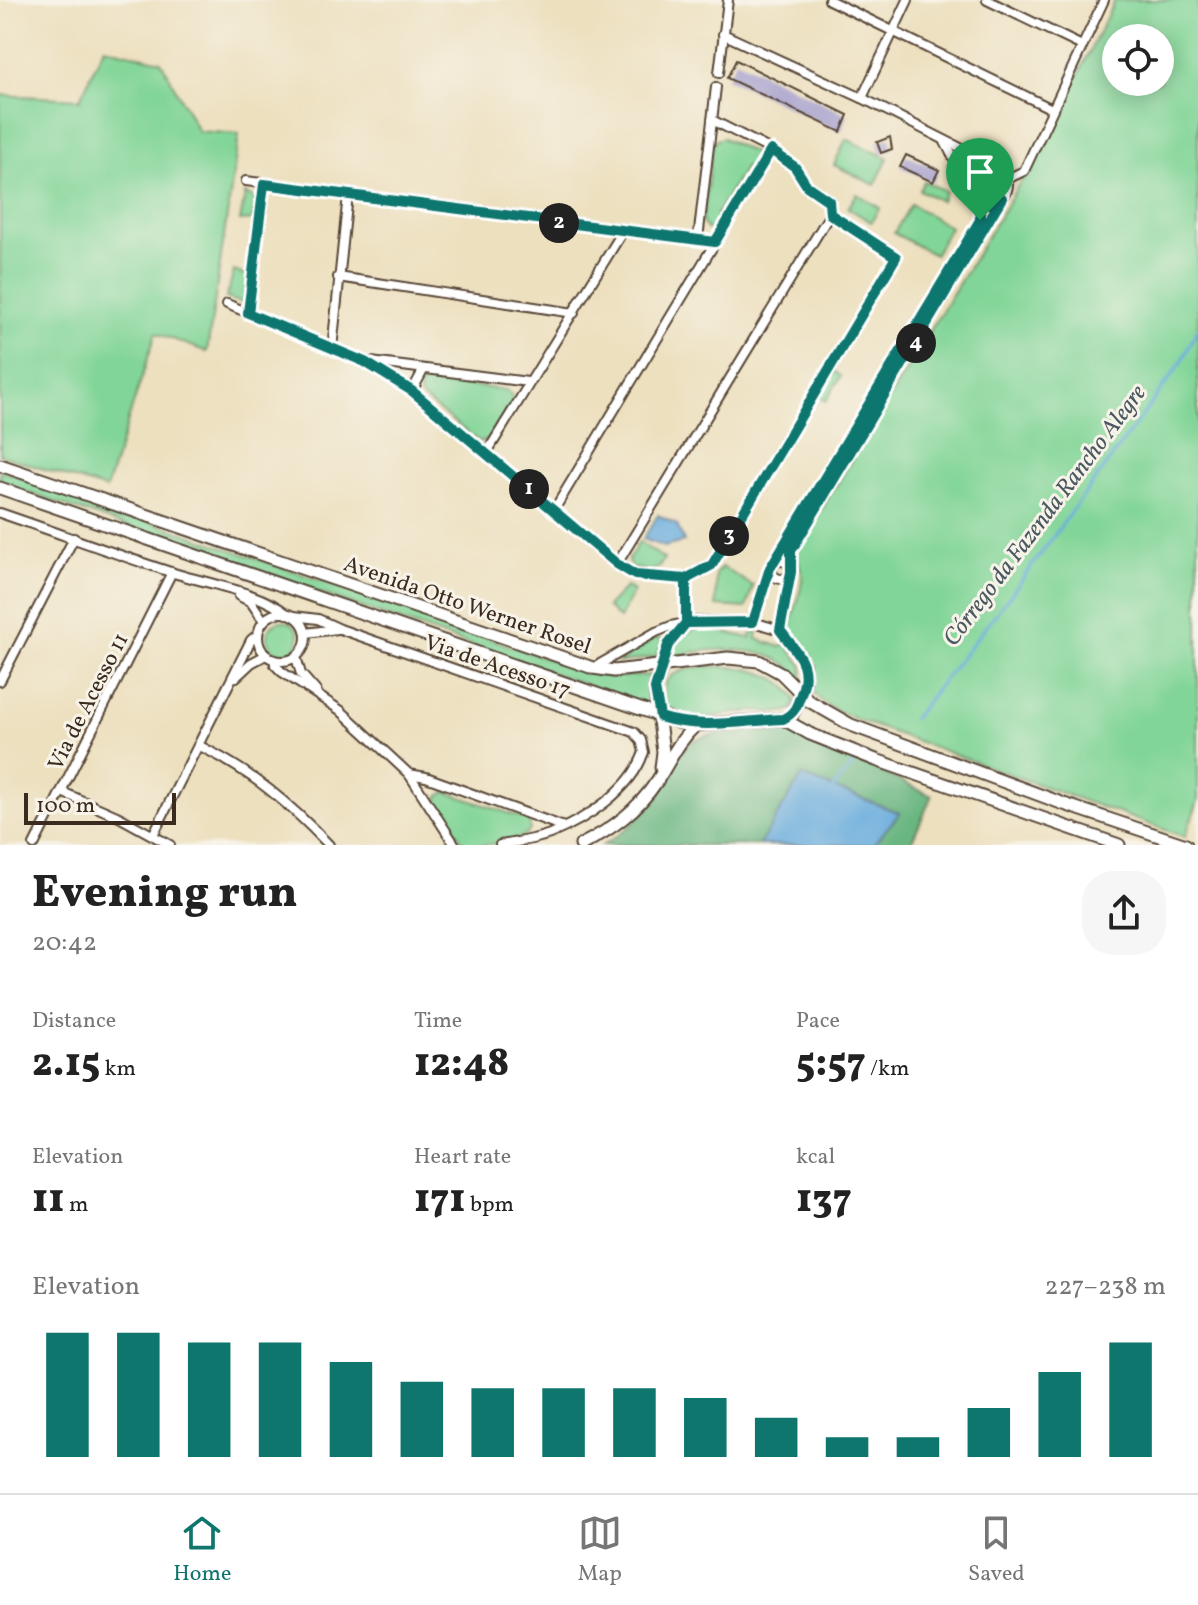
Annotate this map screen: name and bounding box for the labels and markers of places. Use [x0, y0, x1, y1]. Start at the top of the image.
pin [946, 138, 1014, 220]
pin: 2 [539, 203, 579, 243]
pin: 4 [896, 323, 936, 363]
pin: 1 [509, 469, 549, 509]
pin: 3 [709, 516, 749, 556]

